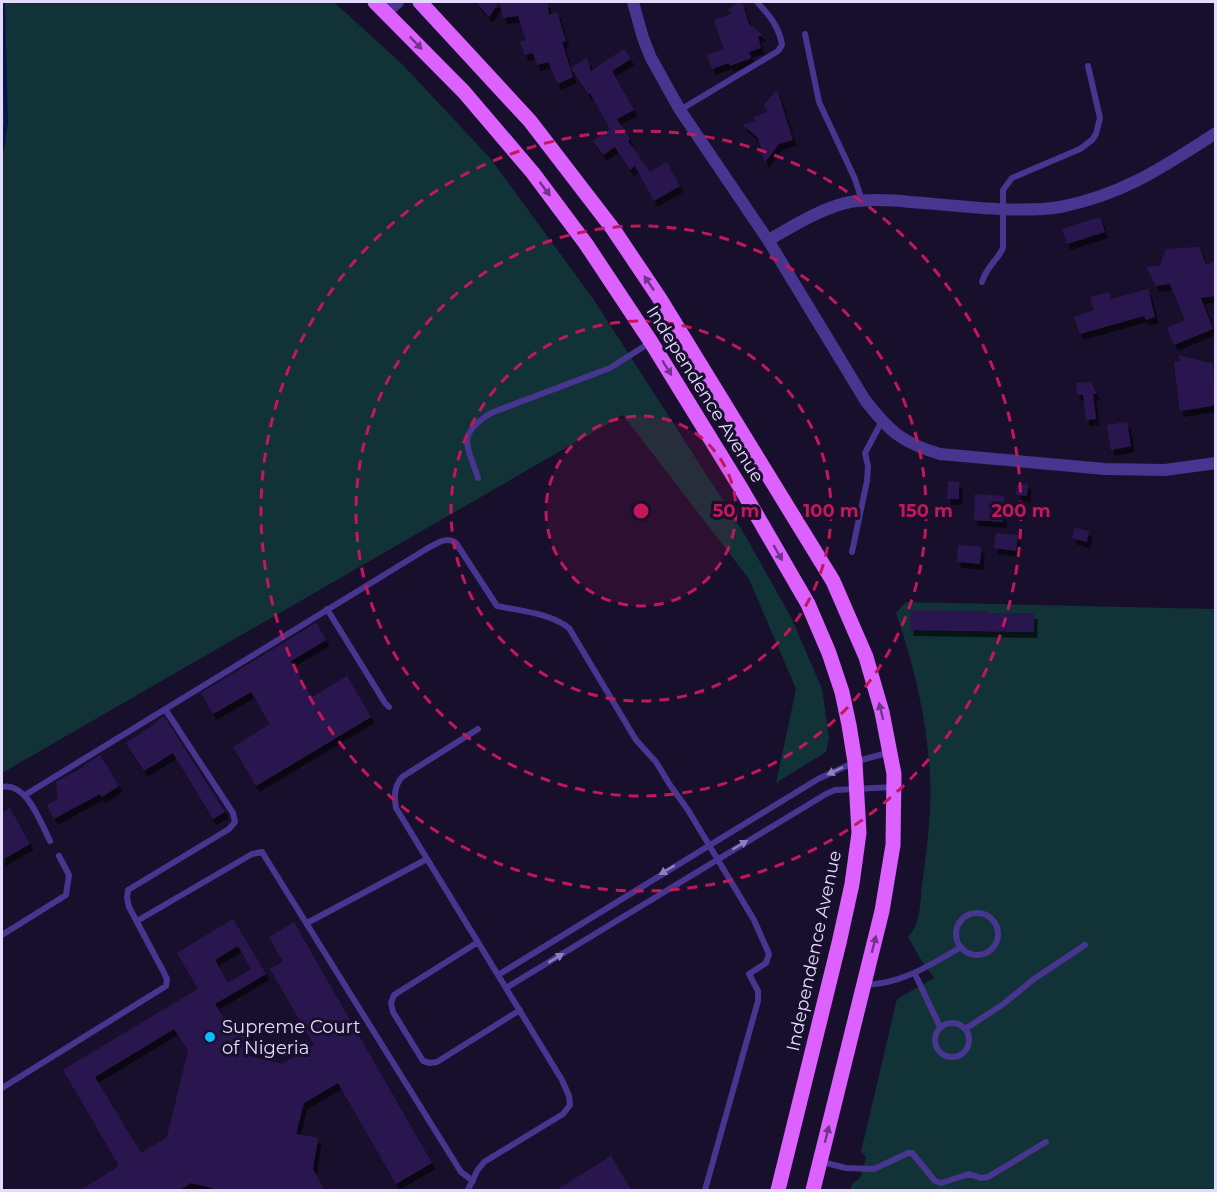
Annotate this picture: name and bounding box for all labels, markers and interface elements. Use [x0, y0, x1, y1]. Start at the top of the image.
one-way arrow [409, 36, 423, 51]
one-way arrow [539, 181, 551, 197]
one-way arrow [644, 275, 655, 291]
street label: Independence Avenue [641, 301, 769, 487]
one-way arrow [661, 360, 672, 376]
text: 50 m [713, 500, 759, 522]
text: 100 m [803, 500, 859, 522]
text: 150 m [899, 500, 953, 522]
text: 200 m [991, 500, 1051, 522]
centre of rings [631, 501, 651, 521]
one-way arrow [773, 545, 783, 562]
one-way arrow [875, 701, 885, 720]
one-way arrow [826, 765, 844, 775]
one-way arrow [732, 840, 749, 851]
street label: Independence Avenue [782, 849, 846, 1053]
one-way arrow [659, 865, 675, 876]
one-way arrow [869, 935, 879, 953]
one-way arrow [548, 952, 564, 963]
place label: Supreme Court of Nigeria [222, 1016, 360, 1059]
marker: Supreme Court of Nigeria [203, 1030, 217, 1044]
one-way arrow [823, 1124, 833, 1143]

